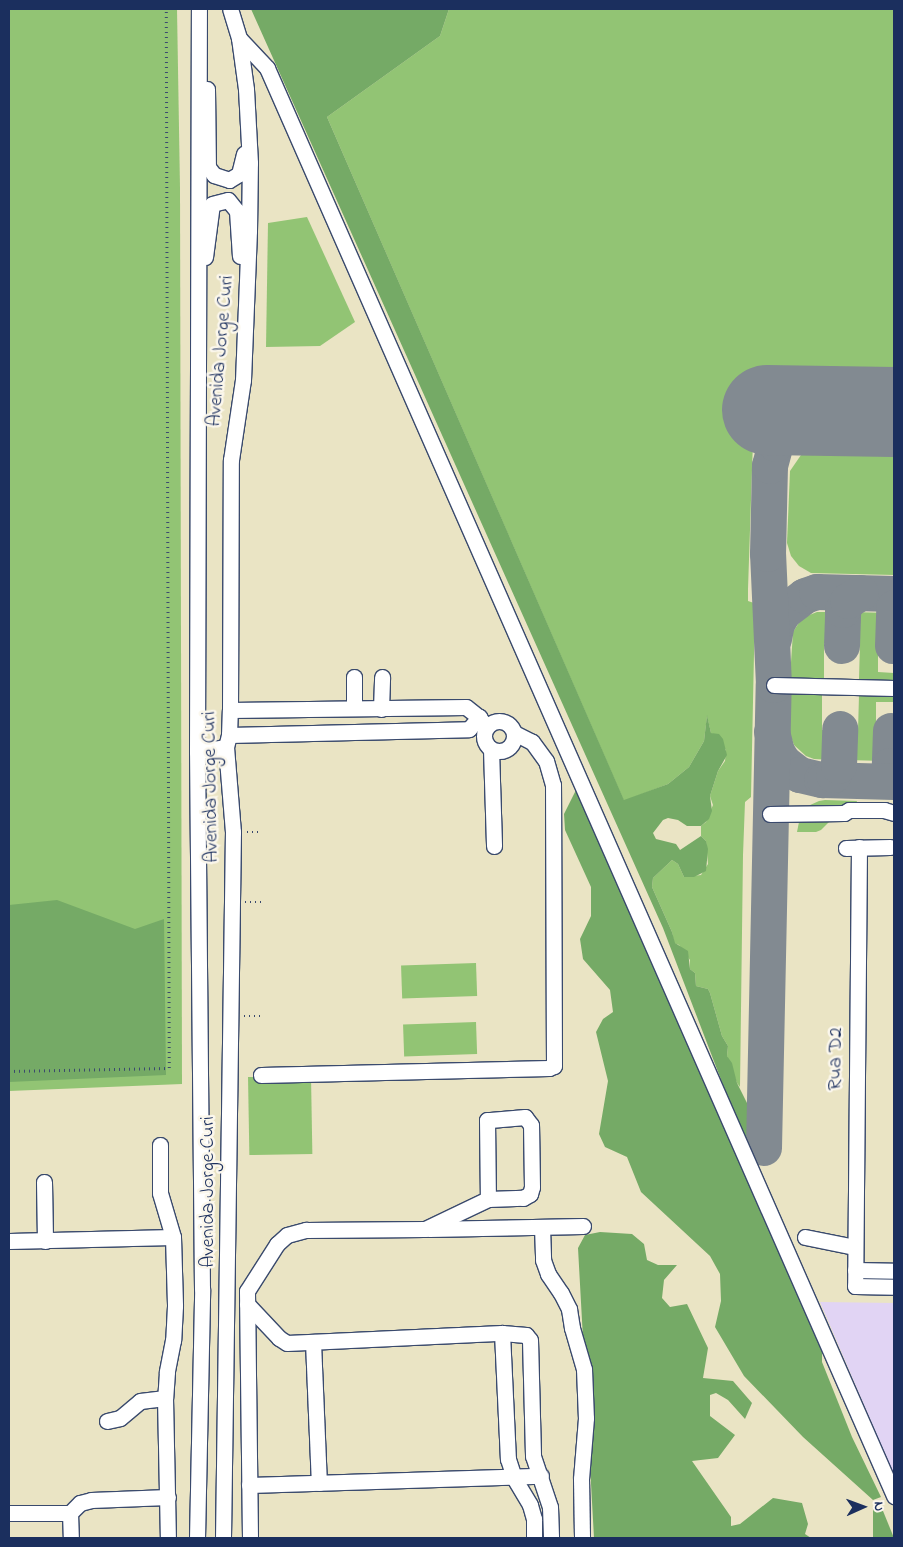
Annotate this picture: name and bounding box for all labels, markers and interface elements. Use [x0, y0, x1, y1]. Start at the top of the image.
street label: Avenida Jorge Curi [202, 274, 240, 428]
street label: Avenida Jorge Curi [198, 711, 224, 863]
street label: Rua D2 [823, 1027, 849, 1091]
street label: Avenida Jorge Curi [196, 1116, 220, 1268]
north arrow [838, 1482, 888, 1532]
text: N [868, 1501, 889, 1512]

